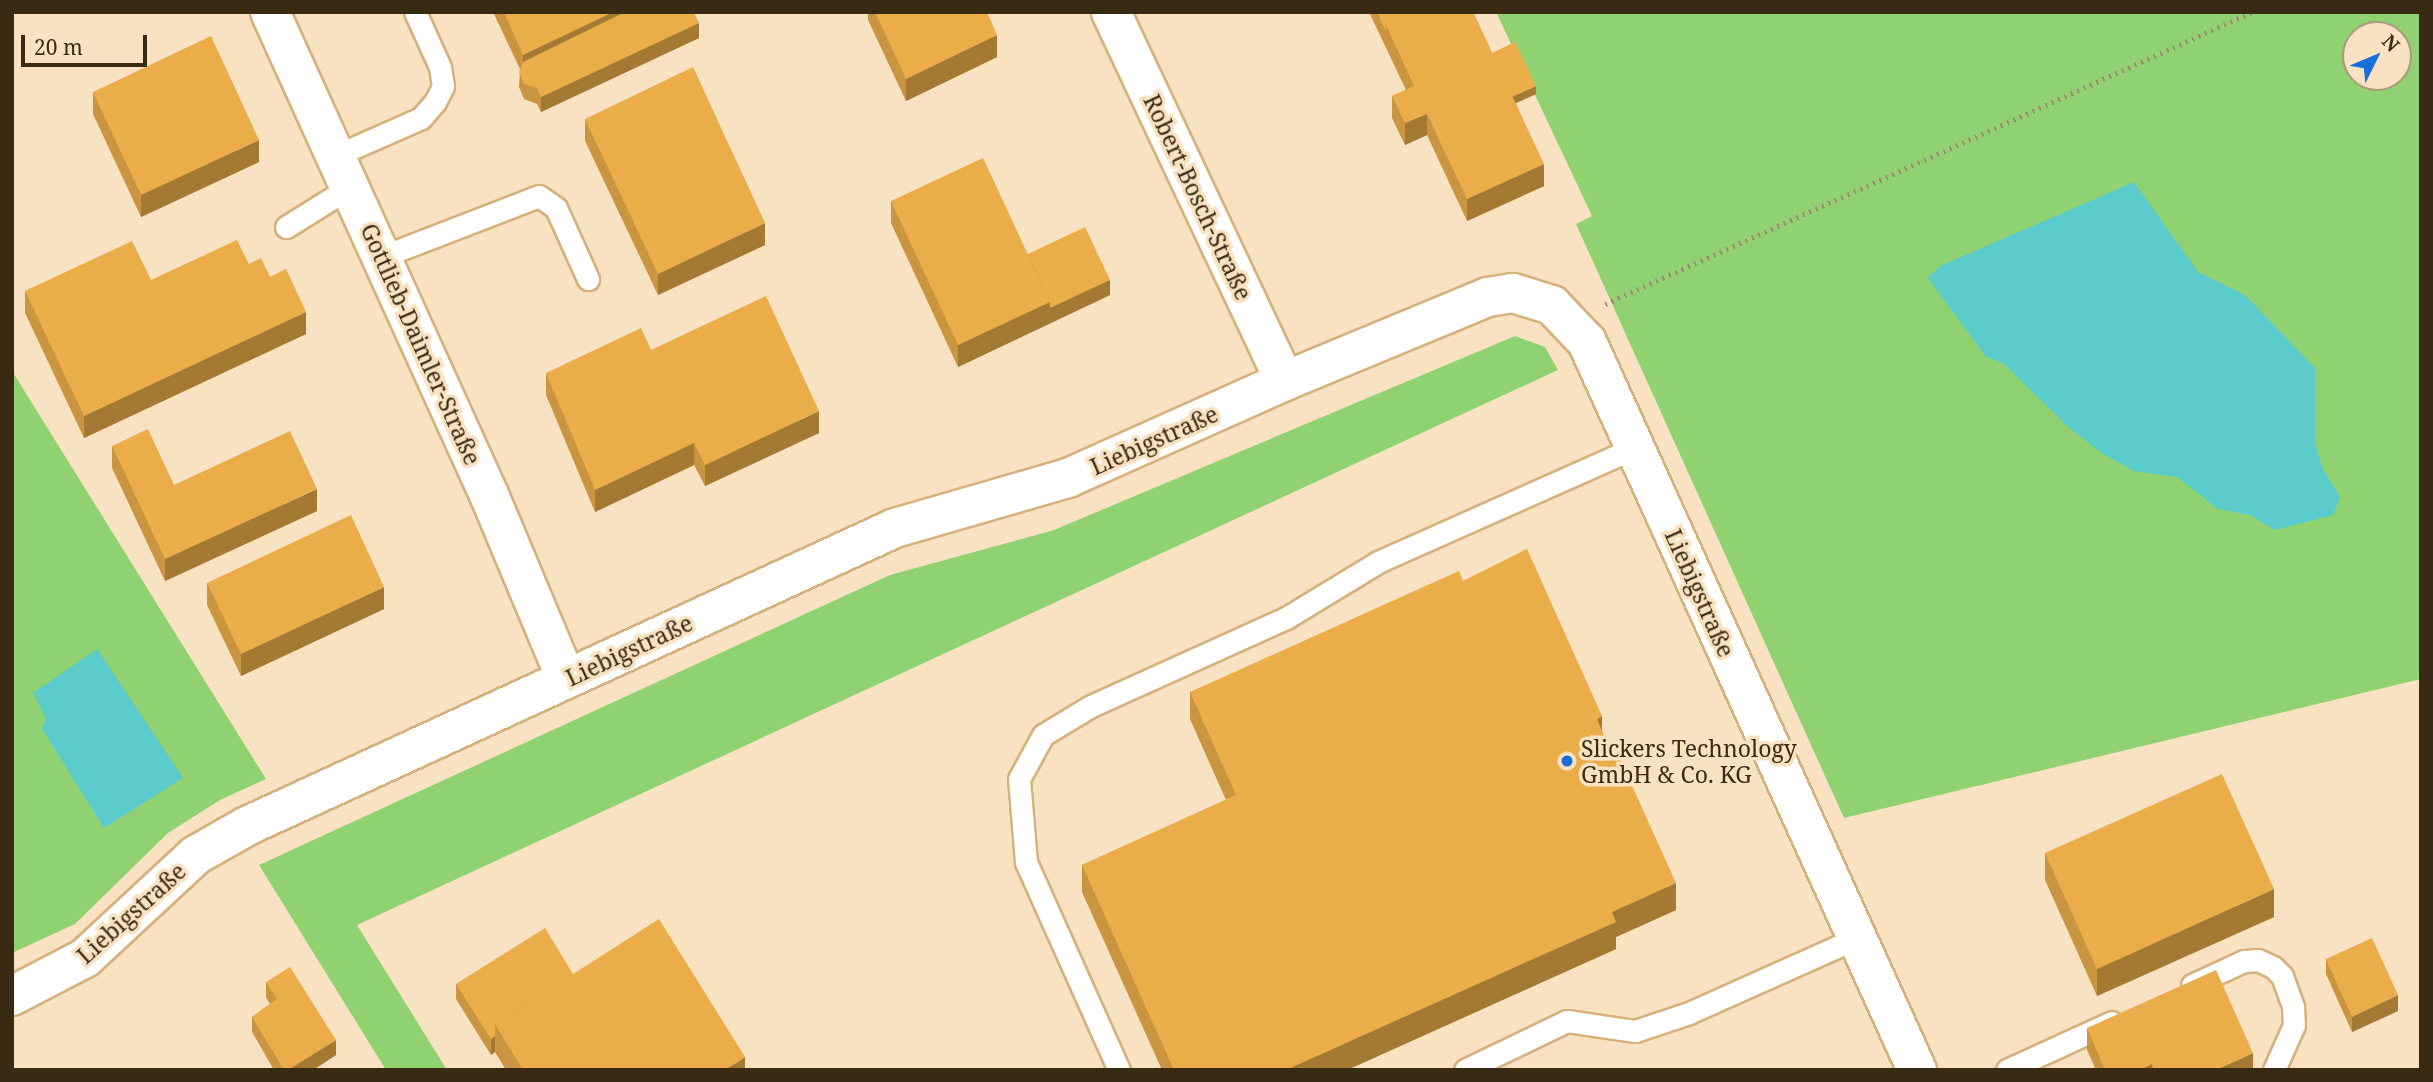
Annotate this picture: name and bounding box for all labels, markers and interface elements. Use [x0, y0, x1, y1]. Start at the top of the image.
scale bar [24, 21, 150, 65]
north arrow [2342, 21, 2412, 91]
text: N [2376, 29, 2406, 57]
text: 20 m [34, 33, 83, 61]
street label: Robert-Bosch-Straße [1138, 90, 1258, 304]
street label: Gottlieb-Daimler-Straße [355, 219, 487, 469]
street label: Liebigstraße [1086, 400, 1222, 480]
street label: Liebigstraße [1660, 525, 1740, 661]
street label: Liebigstraße [561, 609, 697, 691]
place label: Slickers Technology GmbH & Co. KG [1581, 734, 1797, 788]
marker: Slickers Technology GmbH & Co. KG [1559, 753, 1575, 769]
street label: Liebigstraße [71, 857, 191, 969]

